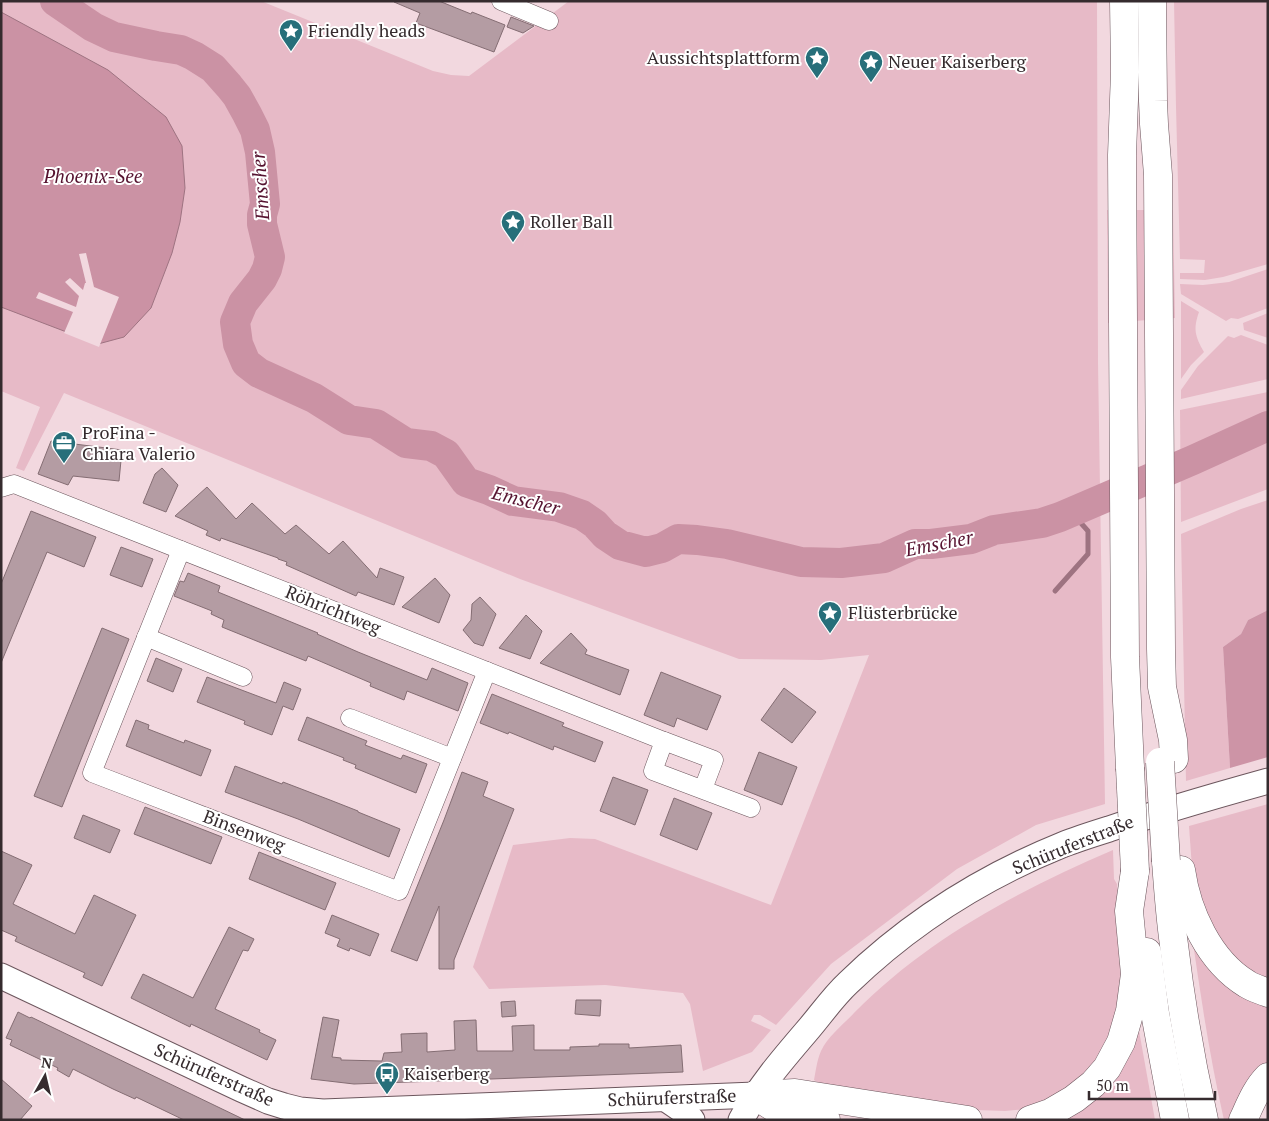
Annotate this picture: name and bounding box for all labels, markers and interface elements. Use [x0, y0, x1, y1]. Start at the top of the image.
place icon: Friendly heads [278, 18, 304, 52]
place label: Friendly heads [308, 18, 425, 42]
place label: Aussichtsplattform [647, 45, 800, 69]
place icon: Aussichtsplattform [804, 45, 830, 79]
place icon: Neuer Kaiserberg [858, 49, 884, 83]
place label: Neuer Kaiserberg [888, 49, 1027, 73]
water label: Emscher [245, 150, 274, 222]
water label: Phoenix-See [43, 163, 143, 188]
place icon: Roller Ball [500, 209, 526, 243]
place label: Roller Ball [530, 209, 613, 233]
place label: ProFina - Chiara Valerio [82, 420, 195, 465]
office icon: ProFina - Chiara Valerio [51, 430, 77, 464]
water label: Emscher [489, 479, 563, 520]
water label: Emscher [902, 524, 976, 561]
street label: Röhrichtweg [282, 579, 385, 639]
place icon: Flüsterbrücke [817, 600, 843, 634]
place label: Flüsterbrücke [848, 600, 958, 624]
street label: Binsenweg [200, 803, 289, 857]
street label: Schüruferstraße [1008, 809, 1137, 879]
street label: Schüruferstraße [151, 1037, 278, 1111]
north arrow [20, 1051, 70, 1101]
text: N [40, 1052, 54, 1073]
bus stop icon: Kaiserberg [374, 1061, 400, 1095]
place label: Kaiserberg [404, 1061, 490, 1085]
scale bar [1089, 1068, 1215, 1100]
text: 50 m [1096, 1075, 1129, 1095]
street label: Schüruferstraße [607, 1083, 737, 1111]

